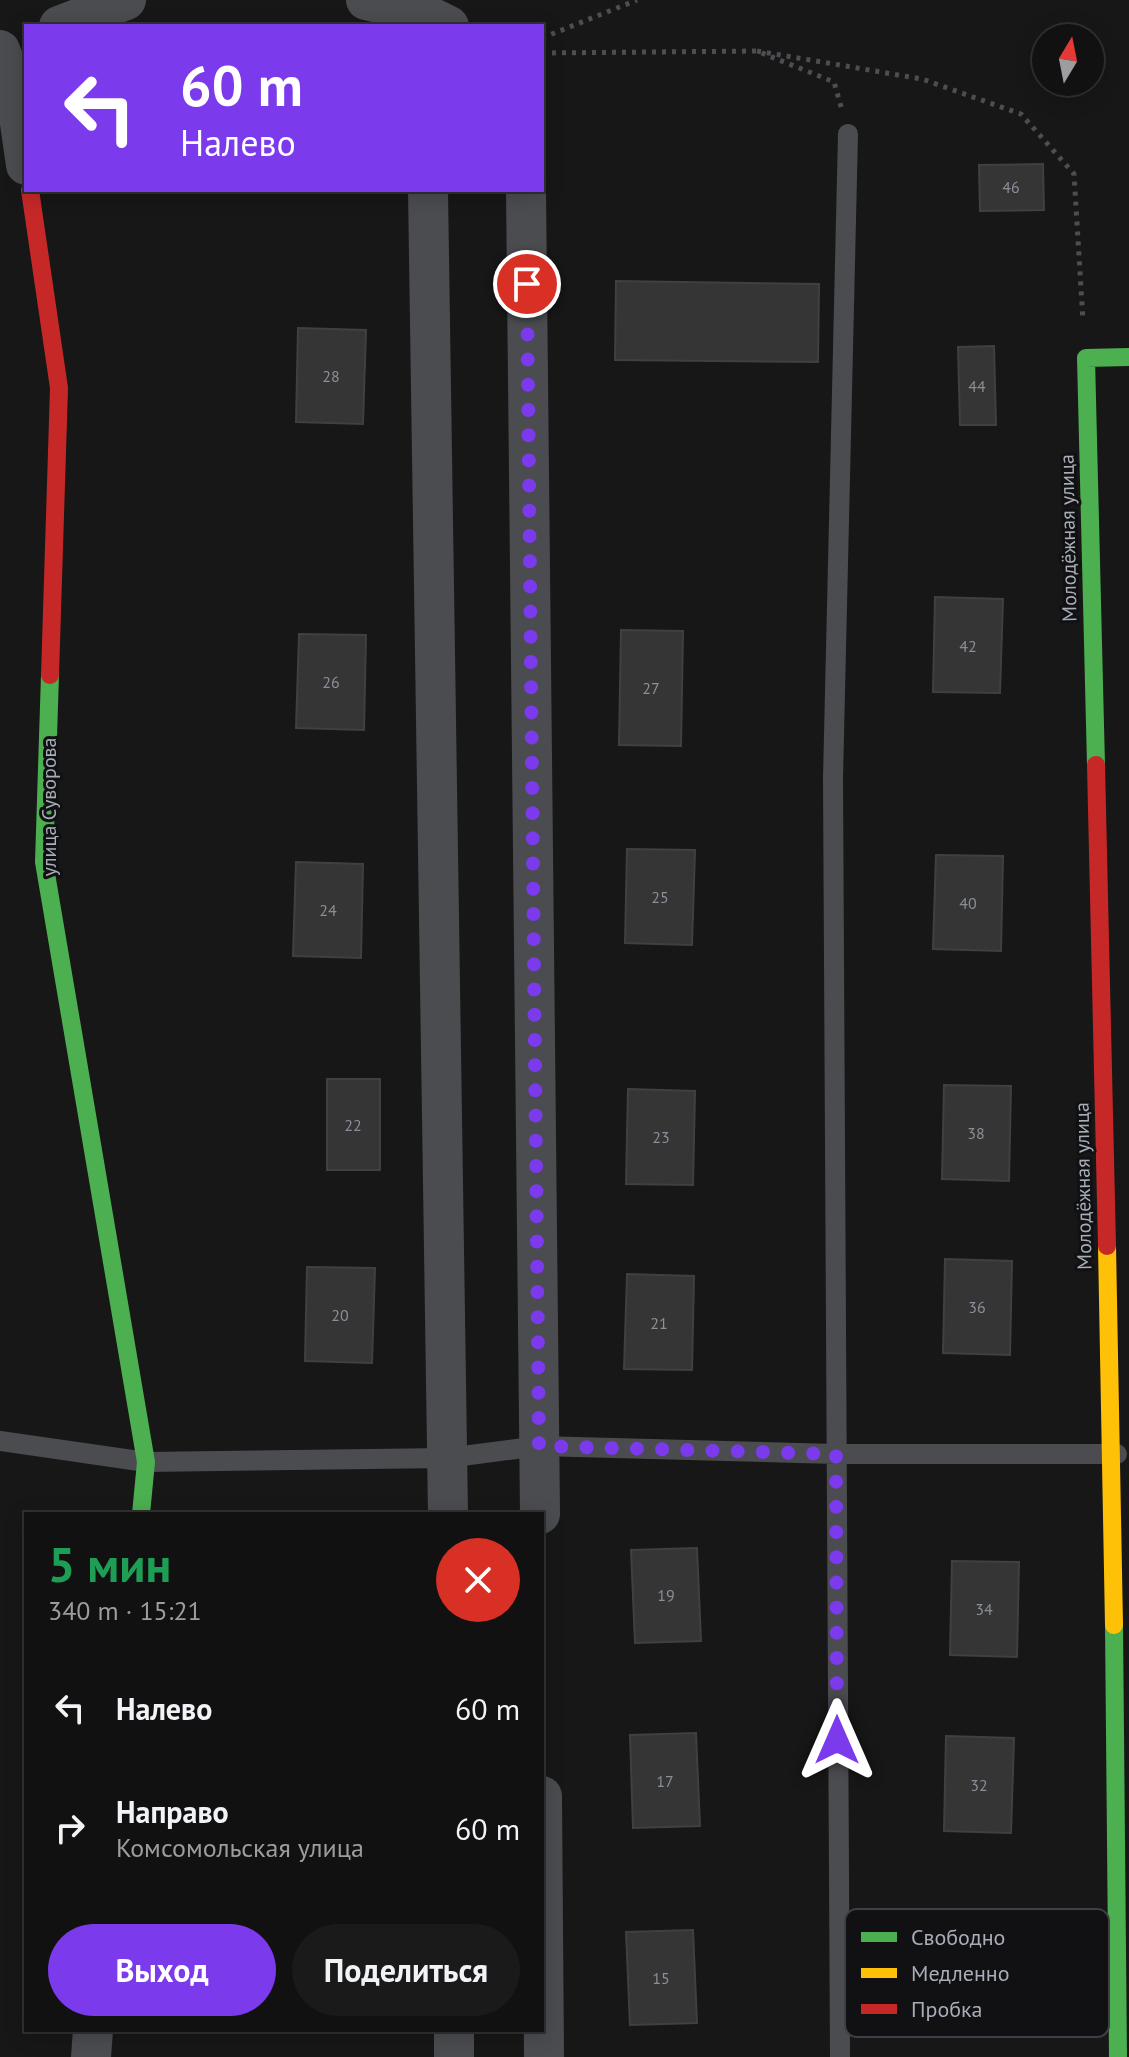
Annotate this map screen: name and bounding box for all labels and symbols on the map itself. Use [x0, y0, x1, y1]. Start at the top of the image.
north arrow [1032, 24, 1104, 96]
house number: 46 [1002, 177, 1020, 197]
pin [493, 250, 561, 318]
house number: 28 [322, 366, 340, 386]
house number: 44 [968, 376, 986, 396]
street label: Молодёжная улица [1054, 454, 1082, 622]
house number: 42 [959, 636, 977, 656]
house number: 26 [322, 672, 340, 692]
house number: 27 [642, 678, 660, 698]
street label: улица Суворова [36, 738, 62, 877]
house number: 25 [651, 887, 669, 907]
house number: 40 [959, 893, 977, 913]
house number: 24 [319, 900, 337, 920]
street label: Молодёжная улица [1069, 1102, 1097, 1270]
house number: 22 [344, 1115, 362, 1135]
house number: 38 [967, 1123, 985, 1143]
house number: 23 [652, 1127, 670, 1147]
house number: 36 [968, 1297, 986, 1317]
house number: 20 [331, 1305, 349, 1325]
house number: 21 [650, 1313, 668, 1333]
house number: 19 [657, 1585, 675, 1605]
house number: 34 [975, 1599, 993, 1619]
position arrow [795, 1698, 879, 1782]
house number: 17 [656, 1771, 674, 1791]
house number: 32 [970, 1775, 988, 1795]
legend [845, 1909, 1109, 2037]
text: Свободно [911, 1923, 1005, 1951]
text: Медленно [911, 1959, 1009, 1987]
house number: 15 [652, 1968, 670, 1988]
text: Пробка [911, 1995, 982, 2023]

